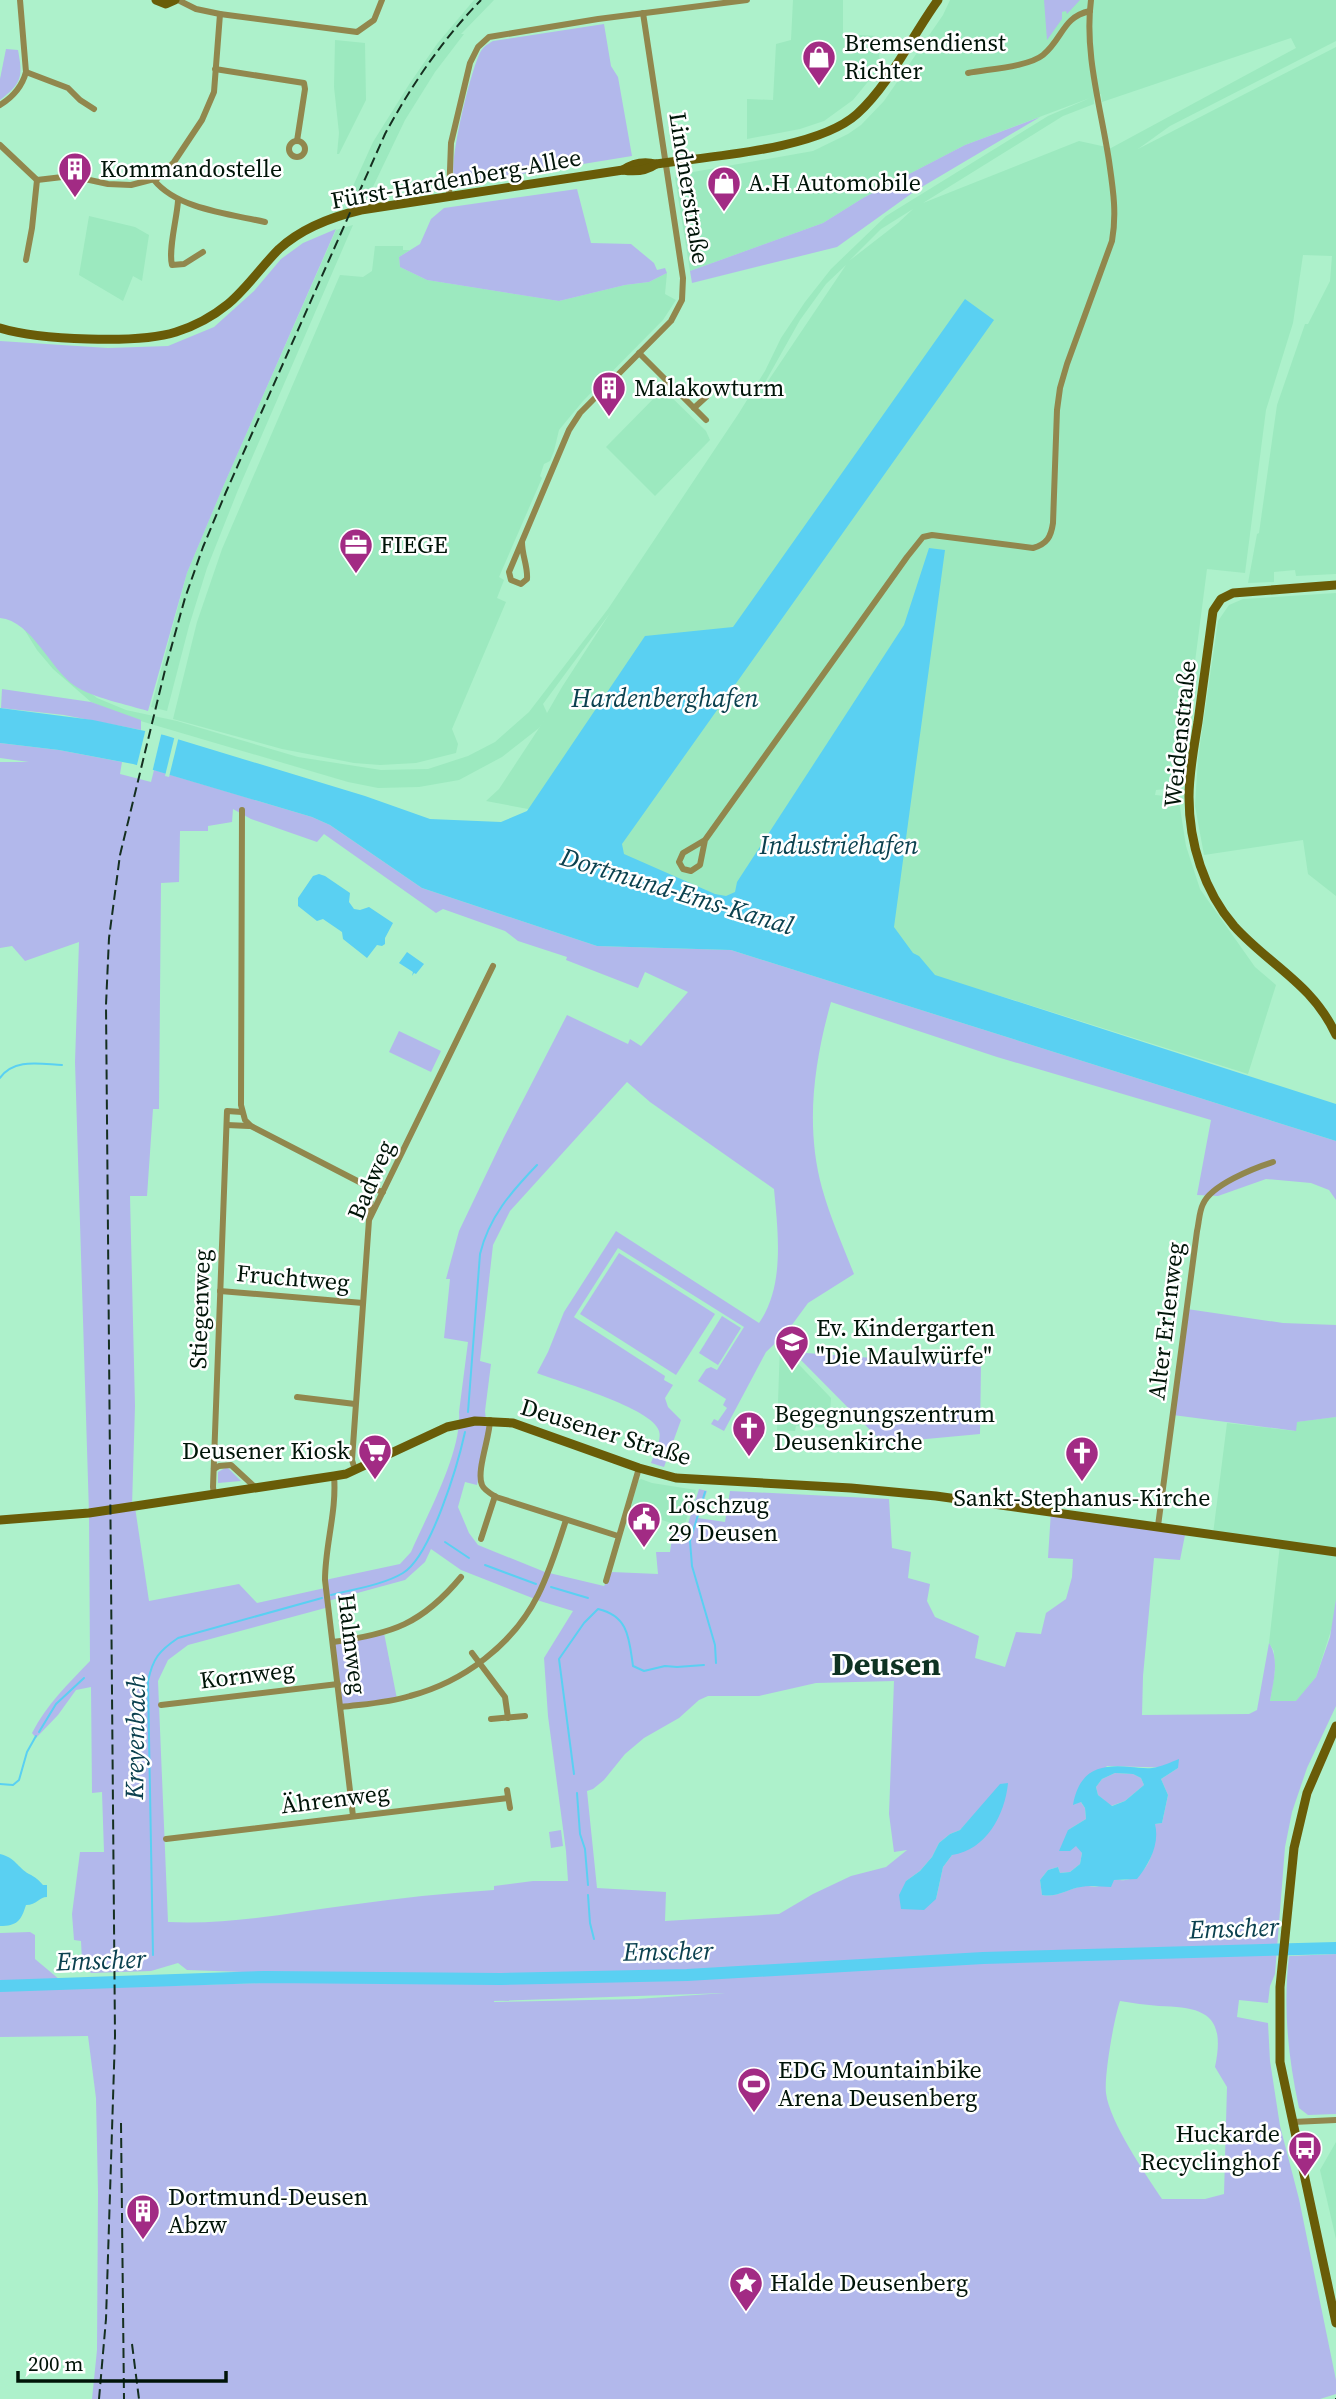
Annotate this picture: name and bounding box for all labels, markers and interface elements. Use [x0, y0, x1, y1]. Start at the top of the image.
place label: Bremsendienst Richter [844, 26, 1006, 87]
shop icon: Bremsendienst Richter [800, 38, 838, 87]
street label: Lindnerstraße [661, 110, 718, 266]
street label: Fürst-Hardenberg-Allee [328, 140, 584, 217]
building icon: Kommandostelle [56, 150, 94, 199]
place label: Kommandostelle [100, 152, 282, 185]
shop icon: A.H Automobile [705, 164, 743, 213]
place label: A.H Automobile [748, 166, 921, 199]
building icon: Malakowturm [590, 369, 628, 418]
place label: Malakowturm [634, 371, 784, 404]
office icon: FIEGE [337, 526, 375, 575]
place label: FIEGE [380, 528, 448, 561]
street label: Weidenstraße [1155, 659, 1204, 809]
water label: Hardenberghafen [570, 680, 759, 716]
water label: Industriehafen [759, 827, 919, 863]
water label: Dortmund-Ems-Kanal [555, 838, 799, 944]
street label: Badweg [339, 1135, 402, 1225]
street label: Alter Erlenweg [1139, 1240, 1192, 1402]
street label: Stiegenweg [181, 1248, 218, 1370]
street label: Fruchtweg [235, 1256, 351, 1299]
place label: Ev. Kindergarten "Die Maulwürfe" [816, 1311, 995, 1372]
school or university icon: Ev. Kindergarten "Die Maulwürfe" [773, 1323, 811, 1372]
street label: Deusener Straße [517, 1390, 696, 1473]
place label: Begegnungszentrum Deusenkirche [774, 1397, 995, 1458]
church icon: Begegnungszentrum Deusenkirche [730, 1409, 768, 1458]
supermarket icon: Deusener Kiosk [356, 1432, 394, 1481]
place label: Deusener Kiosk [182, 1434, 351, 1467]
church icon: Sankt-Stephanus-Kirche [1063, 1434, 1101, 1483]
place label: Sankt-Stephanus-Kirche [954, 1481, 1210, 1514]
place label: Löschzug 29 Deusen [668, 1488, 778, 1549]
public building icon: Löschzug 29 Deusen [625, 1500, 663, 1549]
street label: Halmweg [330, 1592, 375, 1696]
district label: Deusen [831, 1642, 941, 1686]
street label: Kornweg [198, 1652, 296, 1697]
water label: Kreyenbach [116, 1674, 154, 1801]
street label: Ährenweg [279, 1775, 391, 1822]
water label: Emscher [1187, 1908, 1280, 1948]
water label: Emscher [622, 1932, 714, 1970]
water label: Emscher [54, 1940, 147, 1980]
place label: EDG Mountainbike Arena Deusenberg [778, 2053, 982, 2114]
sports icon: EDG Mountainbike Arena Deusenberg [735, 2065, 773, 2114]
place label: Huckarde Recyclinghof [1140, 2117, 1282, 2178]
bus stop icon: Huckarde Recyclinghof [1286, 2129, 1324, 2178]
place label: Dortmund-Deusen Abzw [168, 2180, 368, 2241]
building icon: Dortmund-Deusen Abzw [124, 2192, 162, 2241]
place icon: Halde Deusenberg [727, 2264, 765, 2313]
place label: Halde Deusenberg [770, 2266, 968, 2299]
scale bar [18, 2340, 226, 2384]
text: 200 m [28, 2349, 83, 2378]

